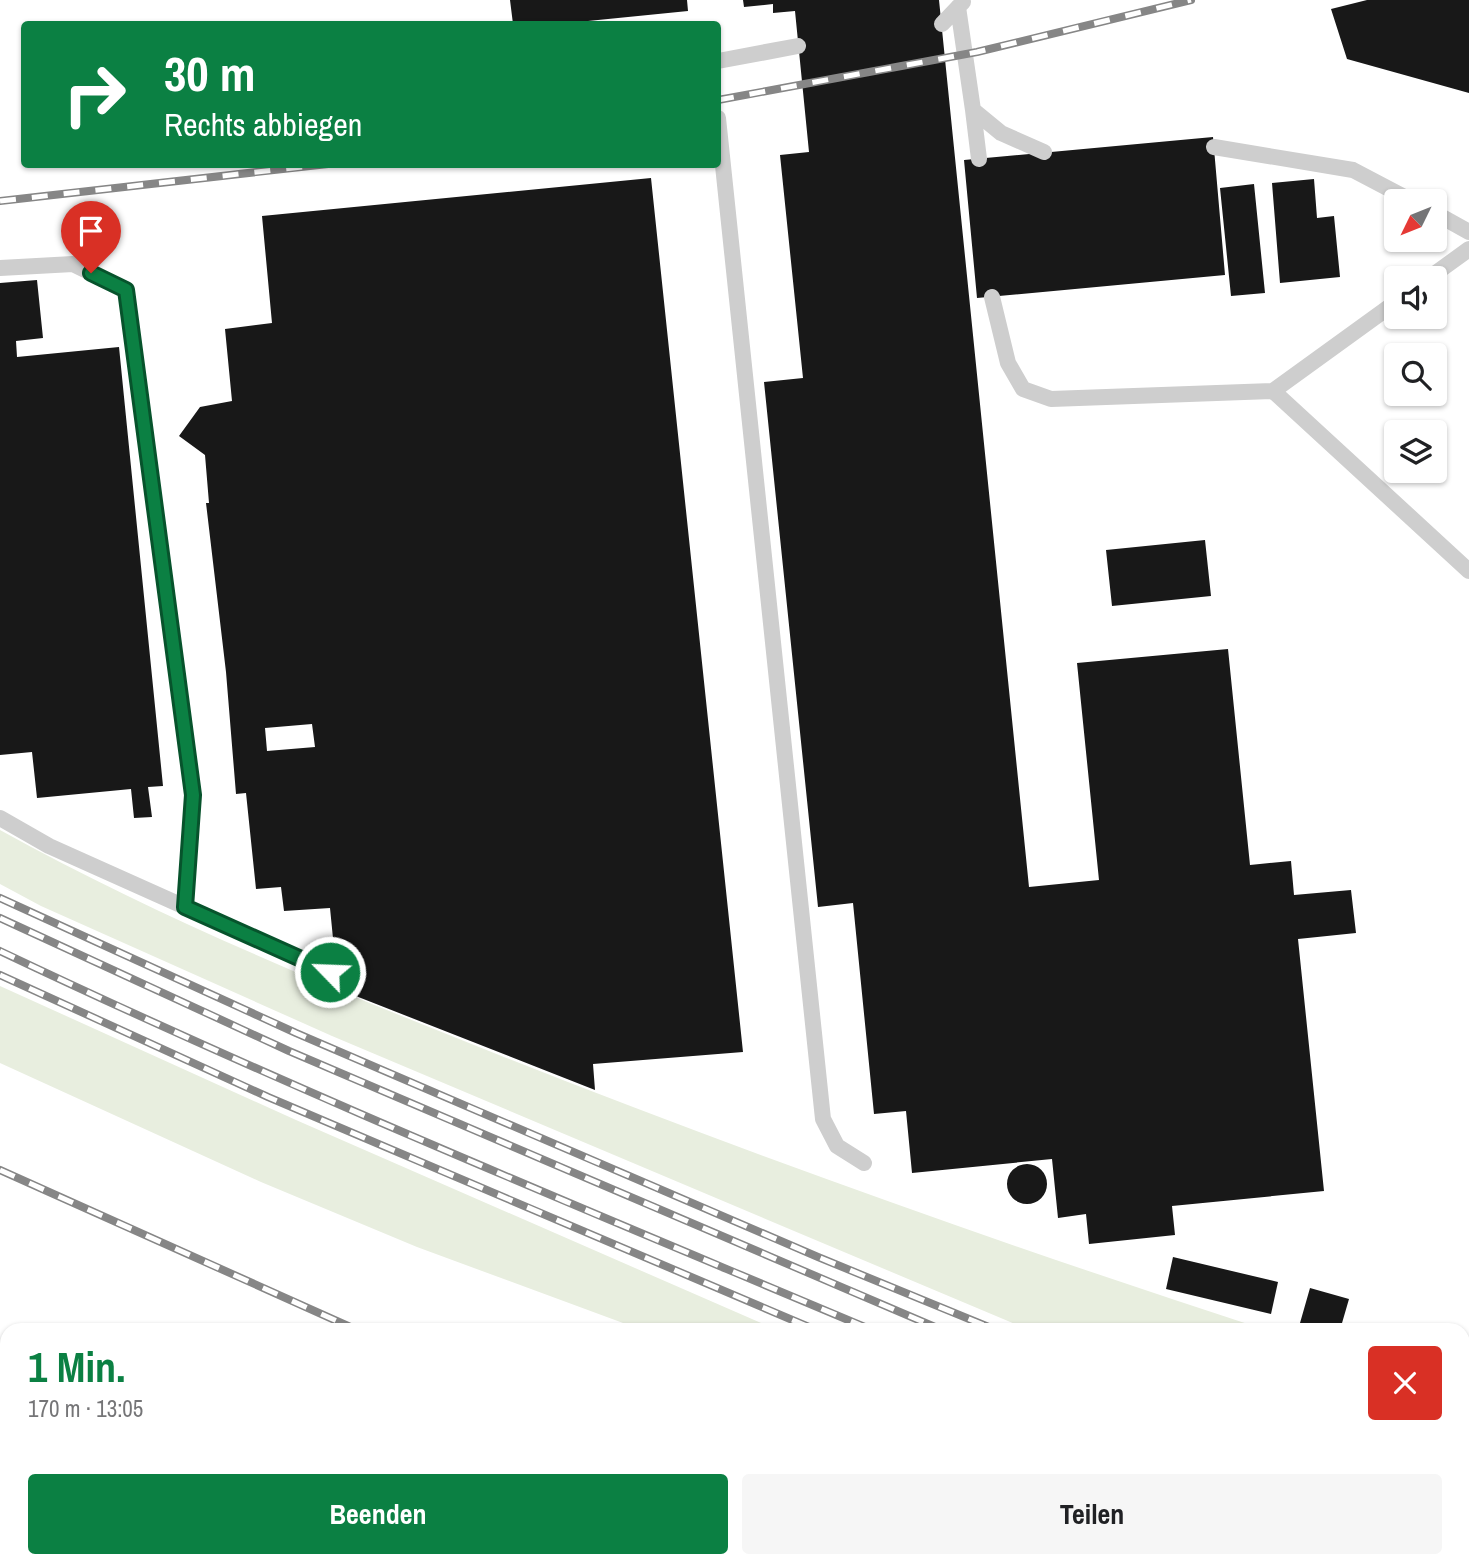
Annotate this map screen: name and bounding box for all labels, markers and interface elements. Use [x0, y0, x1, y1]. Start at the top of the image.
text: 30 m [164, 40, 256, 106]
icon: right [49, 49, 140, 140]
text: Rechts abbiegen [164, 103, 362, 146]
north arrow [1384, 189, 1447, 252]
map controls [1384, 189, 1447, 483]
pin [61, 201, 121, 273]
icon: arrive [72, 212, 110, 250]
button: sound [1384, 266, 1447, 329]
button: search [1384, 343, 1447, 406]
button: layers [1384, 420, 1447, 483]
position arrow [293, 935, 367, 1009]
text: 1 Min. [28, 1339, 126, 1395]
button: close [1368, 1346, 1442, 1420]
text: 170 m · 13:05 [28, 1393, 143, 1424]
button: Beenden [28, 1474, 728, 1554]
button: Teilen [742, 1474, 1442, 1554]

